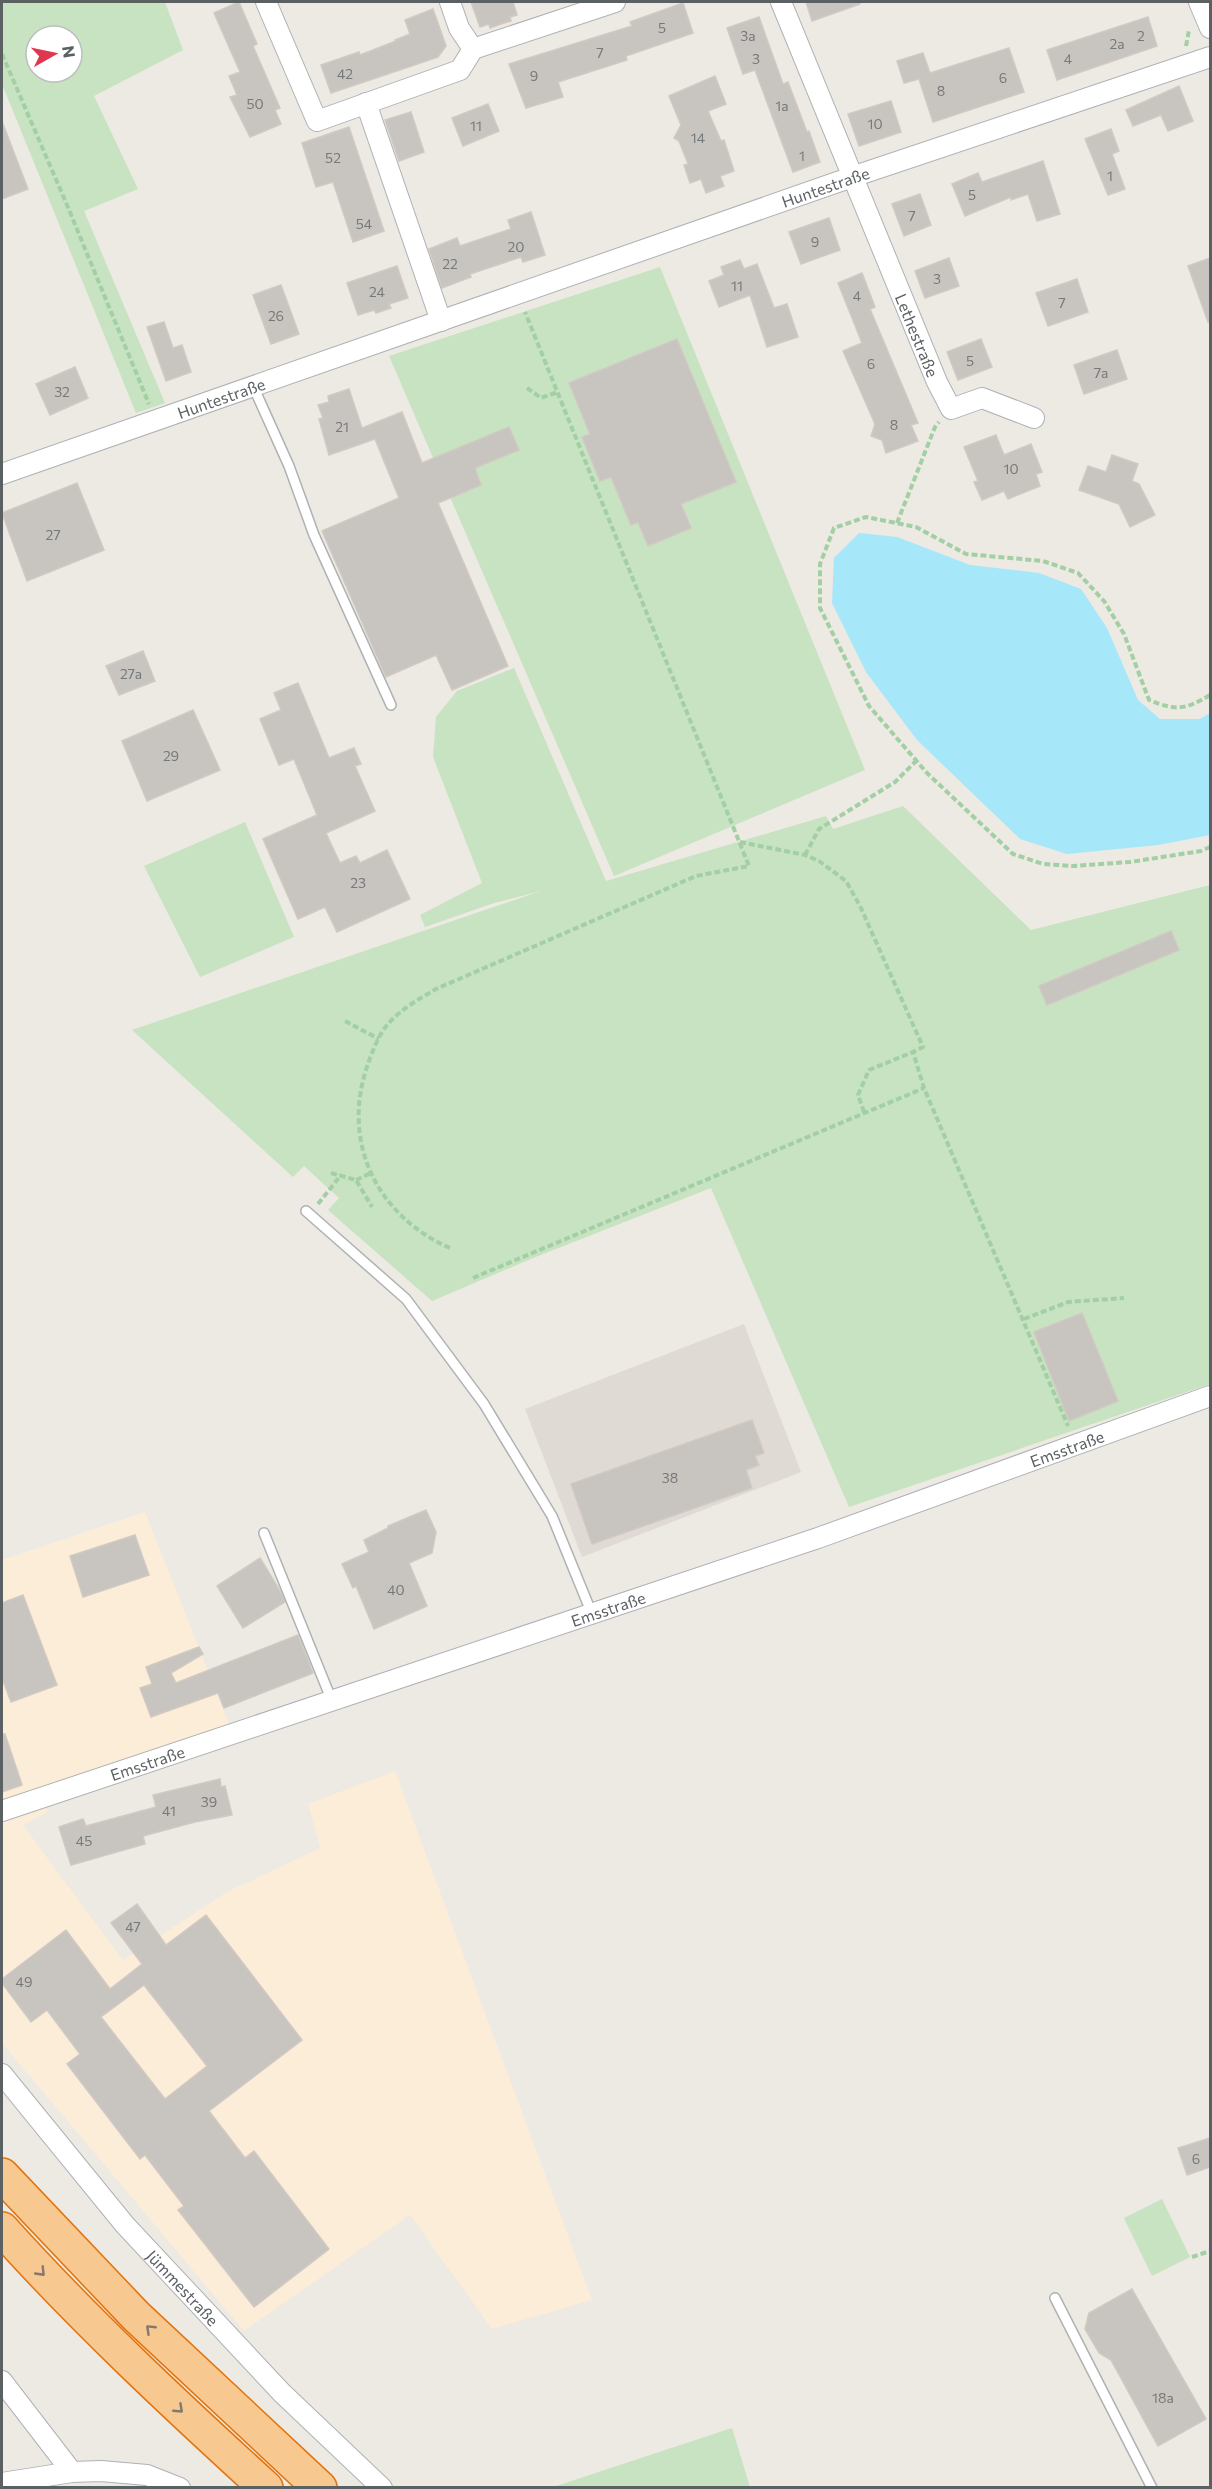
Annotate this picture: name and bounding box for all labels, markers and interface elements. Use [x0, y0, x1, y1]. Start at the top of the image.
house number: 5 [658, 19, 666, 36]
north arrow [24, 24, 84, 84]
house number: 3a [740, 27, 756, 44]
house number: 2 [1137, 27, 1145, 44]
house number: 2a [1109, 35, 1125, 52]
text: N [59, 44, 80, 59]
house number: 7 [596, 44, 604, 61]
house number: 3 [752, 50, 760, 67]
house number: 4 [1064, 50, 1073, 67]
house number: 42 [337, 65, 353, 82]
house number: 9 [530, 67, 538, 84]
house number: 6 [999, 69, 1007, 86]
house number: 8 [937, 82, 945, 99]
house number: 50 [246, 95, 264, 112]
house number: 1a [775, 97, 789, 114]
house number: 10 [867, 115, 883, 132]
house number: 11 [470, 117, 482, 134]
house number: 14 [691, 129, 706, 146]
house number: 1 [799, 147, 805, 164]
house number: 52 [325, 149, 341, 166]
street label: Huntestraße [779, 162, 872, 210]
house number: 1 [1107, 167, 1113, 184]
house number: 5 [968, 186, 976, 203]
house number: 7 [908, 207, 916, 224]
house number: 54 [356, 215, 373, 232]
house number: 9 [811, 233, 819, 250]
house number: 20 [508, 238, 524, 255]
house number: 22 [442, 255, 458, 272]
house number: 3 [933, 270, 941, 287]
house number: 11 [731, 277, 743, 294]
house number: 24 [369, 283, 386, 300]
house number: 4 [853, 287, 862, 304]
street label: Lethestraße [892, 291, 943, 379]
house number: 7 [1058, 294, 1066, 311]
house number: 26 [268, 307, 284, 324]
house number: 5 [966, 352, 974, 369]
house number: 6 [867, 355, 875, 372]
house number: 7a [1094, 364, 1108, 381]
street label: Huntestraße [175, 373, 267, 422]
house number: 32 [54, 383, 70, 400]
house number: 8 [890, 416, 898, 433]
house number: 21 [335, 418, 349, 435]
house number: 10 [1003, 460, 1019, 477]
house number: 27 [45, 526, 61, 543]
house number: 27a [120, 665, 142, 682]
house number: 29 [163, 747, 179, 764]
house number: 23 [350, 874, 366, 891]
street label: Emsstraße [1027, 1426, 1106, 1470]
house number: 38 [662, 1469, 678, 1486]
house number: 40 [387, 1581, 405, 1598]
street label: Emsstraße [568, 1587, 648, 1630]
street label: Emsstraße [107, 1741, 187, 1784]
house number: 39 [201, 1793, 217, 1810]
house number: 41 [162, 1802, 176, 1819]
house number: 45 [76, 1832, 92, 1849]
house number: 47 [125, 1918, 141, 1935]
house number: 49 [16, 1973, 32, 1990]
house number: 6 [1192, 2150, 1200, 2167]
street label: Jümmestraße [143, 2246, 223, 2329]
one-way arrow [34, 2265, 45, 2275]
one-way arrow [146, 2325, 156, 2336]
house number: 18a [1152, 2389, 1174, 2406]
one-way arrow [173, 2402, 183, 2413]

